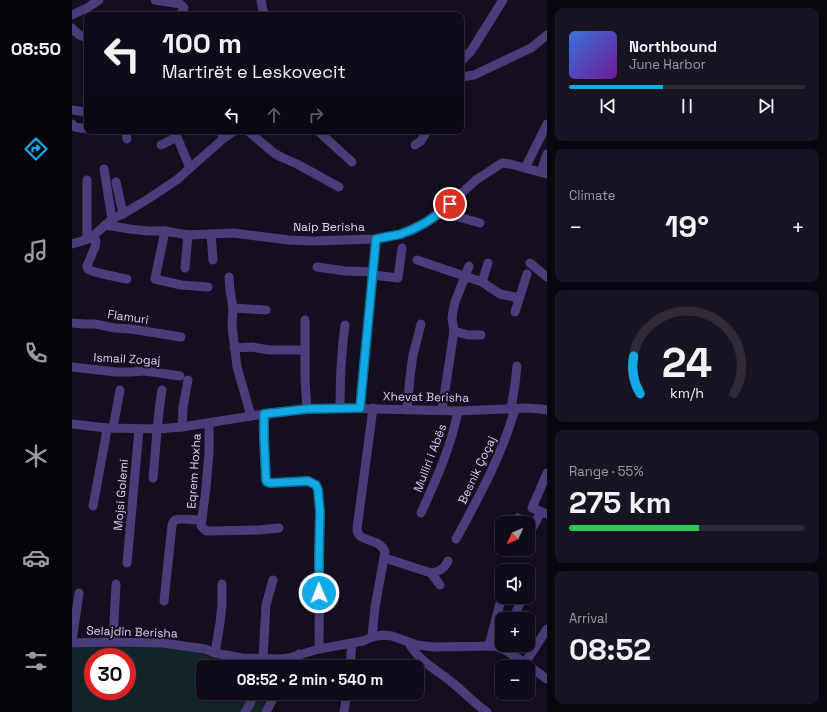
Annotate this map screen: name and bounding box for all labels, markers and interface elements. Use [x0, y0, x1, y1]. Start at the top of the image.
text: 100 m [162, 25, 242, 61]
icon: left [96, 28, 148, 80]
text: 08:50 [11, 37, 61, 60]
text: Northbound [629, 37, 717, 56]
text: June Harbor [629, 56, 706, 73]
text: Martirët e Leskovecit [162, 60, 346, 83]
icon: previous [597, 95, 619, 117]
icon: pause [676, 95, 698, 117]
icon: next [755, 95, 777, 117]
icon: left [221, 104, 243, 126]
icon: ahead [263, 104, 285, 126]
icon: right [305, 104, 327, 126]
icon: directions [22, 135, 50, 163]
pin [433, 187, 467, 221]
text: Climate [569, 187, 615, 204]
icon: arrive [439, 193, 461, 215]
text: 19° [665, 207, 709, 246]
text: − [569, 213, 583, 241]
text: + [791, 213, 805, 241]
street label: Naip Berisha [293, 219, 365, 235]
icon: music [22, 237, 50, 265]
street label: Flamuri [106, 306, 150, 328]
text: 24 [662, 336, 712, 389]
icon: phone [22, 339, 50, 367]
street label: Ismail Zogaj [93, 349, 161, 369]
text: km/h [670, 384, 704, 402]
street label: Xhevat Berisha [383, 388, 469, 406]
street label: Mulliri i Abës [410, 422, 450, 494]
street label: Eqrem Hoxha [183, 433, 205, 509]
street label: Besnik Çoçaj [454, 433, 500, 507]
icon: climate [22, 442, 50, 470]
street label: Mojsi Golemi [110, 459, 132, 531]
text: Range · 55% [569, 463, 643, 480]
text: 275 km [569, 483, 671, 522]
north arrow [495, 516, 535, 556]
map controls [495, 516, 535, 700]
icon: car [22, 544, 50, 572]
button: sound [495, 564, 535, 604]
position arrow [298, 572, 340, 614]
text: Arrival [569, 610, 608, 627]
button: + [495, 612, 535, 652]
street label: Selajdin Berisha [86, 622, 178, 642]
text: 08:52 [569, 630, 651, 669]
icon: filters [22, 647, 50, 675]
speed limit sign: 30 [84, 648, 136, 700]
button: − [495, 660, 535, 700]
text: 08:52 · 2 min · 540 m [237, 670, 383, 689]

